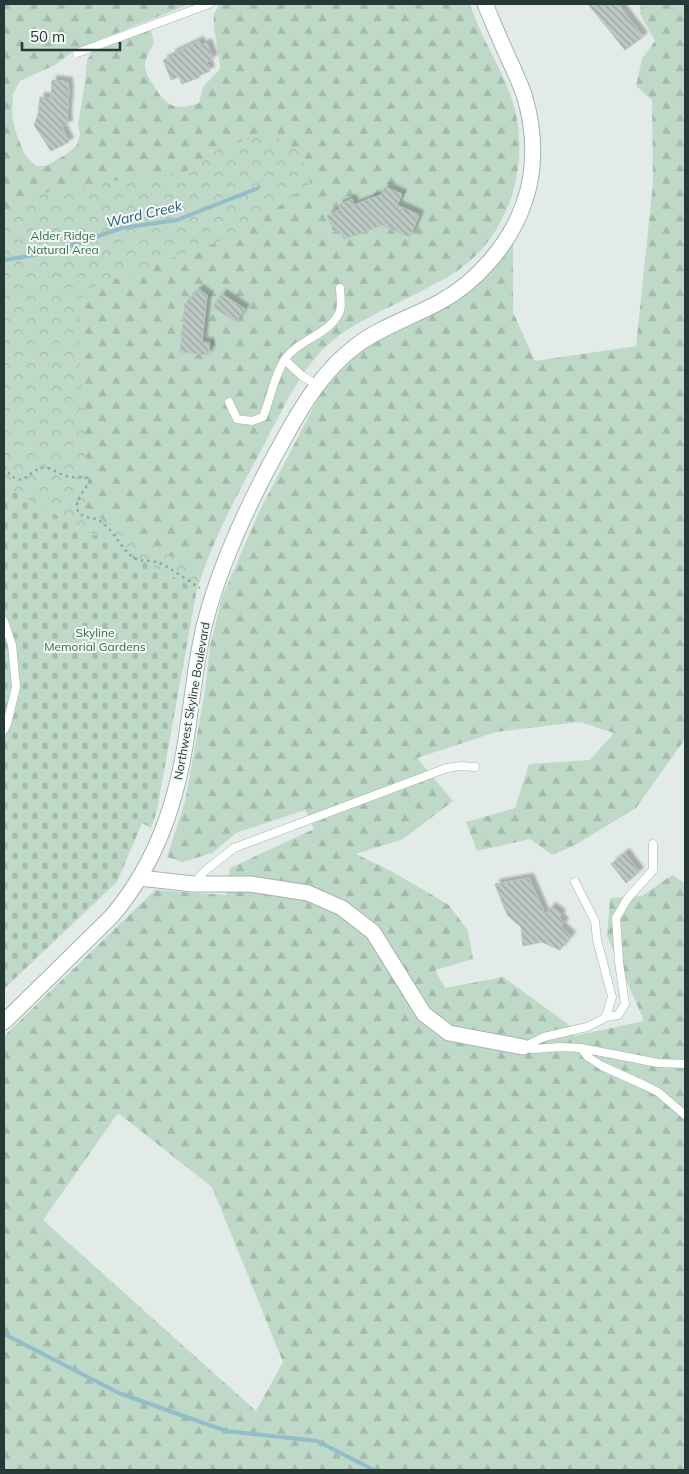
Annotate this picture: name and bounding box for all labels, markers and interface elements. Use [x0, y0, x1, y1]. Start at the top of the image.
scale bar [22, 20, 120, 52]
text: 50 m [30, 27, 65, 46]
water label: Ward Creek [104, 196, 184, 231]
park label: Alder Ridge Natural Area [27, 228, 99, 257]
street label: Northwest Skyline Boulevard [170, 621, 213, 781]
park label: Skyline Memorial Gardens [44, 625, 146, 654]

